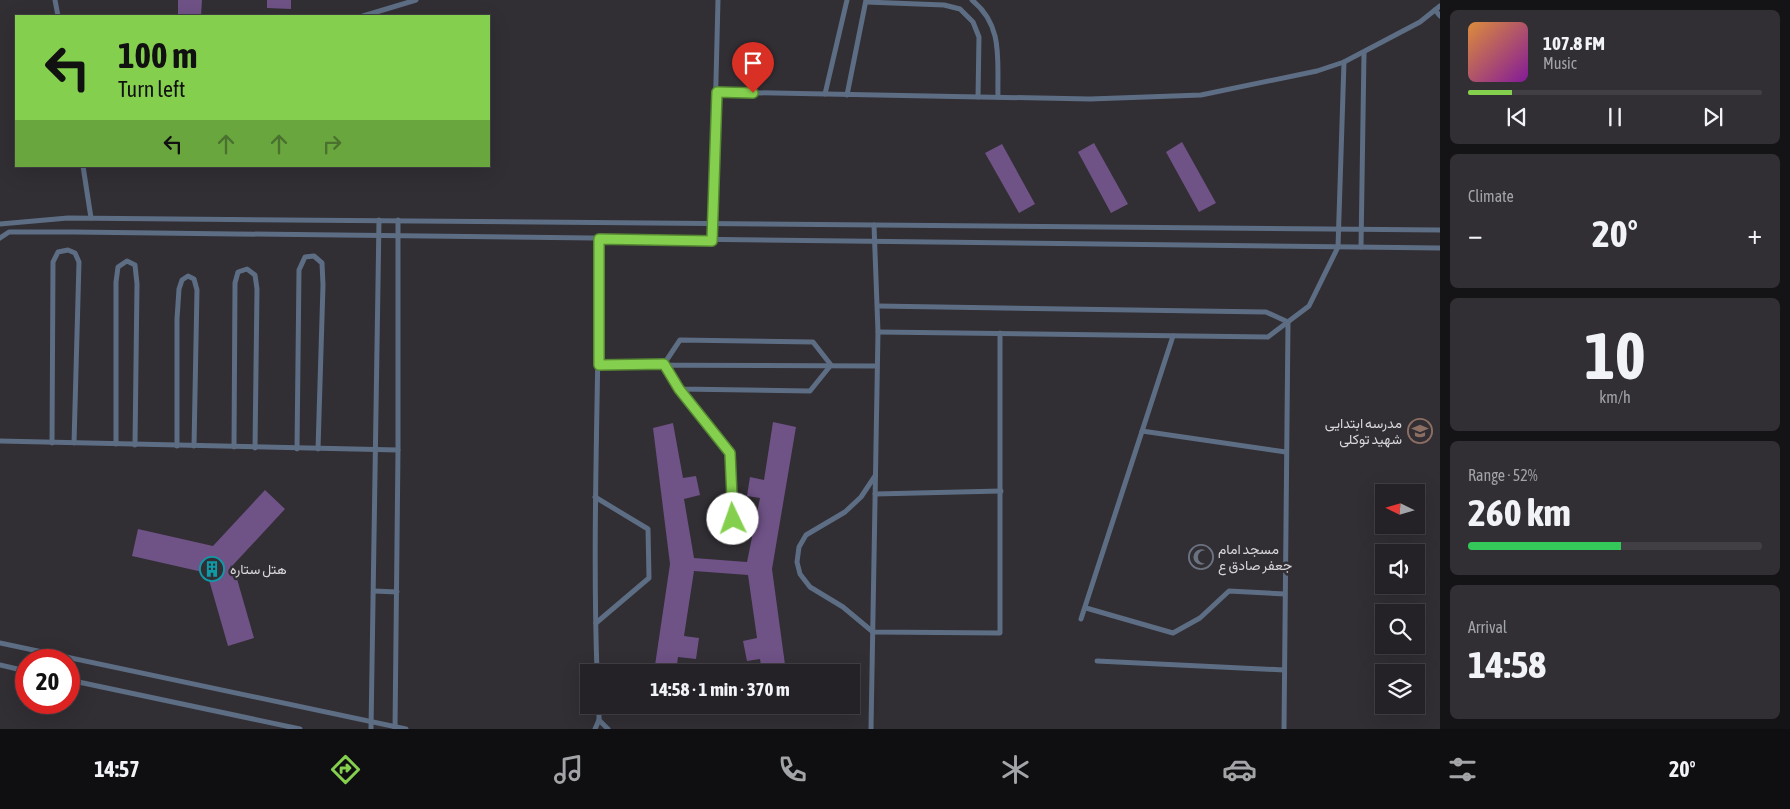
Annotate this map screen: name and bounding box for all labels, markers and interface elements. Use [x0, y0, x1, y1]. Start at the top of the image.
text: 107.8 FM [1543, 32, 1605, 54]
icon: left [35, 35, 100, 100]
text: 100 m [118, 35, 197, 75]
pin [732, 42, 774, 93]
icon: arrive [739, 49, 767, 77]
text: Music [1543, 54, 1577, 72]
text: Turn left [118, 76, 185, 102]
icon: previous [1503, 103, 1531, 131]
icon: pause [1601, 103, 1629, 131]
icon: next [1699, 103, 1727, 131]
icon: left [159, 130, 187, 158]
icon: ahead [212, 130, 240, 158]
icon: ahead [265, 130, 293, 158]
icon: right [318, 130, 346, 158]
text: Climate [1468, 187, 1514, 205]
text: 20° [1592, 212, 1638, 255]
text: − [1468, 218, 1483, 250]
text: + [1747, 218, 1762, 250]
text: 10 [1584, 318, 1646, 393]
text: km/h [1599, 388, 1631, 406]
place label: مدرسه ابتدایی شهید توکلی [1325, 415, 1402, 448]
school or university icon: مدرسه ابتدایی شهید توکلی [1407, 418, 1433, 444]
text: Range · 52% [1468, 466, 1538, 484]
north arrow [1375, 484, 1425, 534]
map controls [1375, 484, 1425, 714]
text: 260 km [1468, 491, 1571, 534]
position arrow [706, 492, 758, 544]
place label: مسجد امام جعفر صادق ع [1218, 541, 1292, 576]
mosque icon: مسجد امام جعفر صادق ع [1188, 544, 1214, 570]
button: sound [1375, 544, 1425, 594]
building icon: هتل ستاره [199, 556, 225, 582]
place label: هتل ستاره [230, 561, 287, 578]
button: search [1375, 604, 1425, 654]
text: Arrival [1468, 618, 1507, 636]
text: 14:58 [1468, 643, 1546, 686]
speed limit sign: 20 [15, 649, 80, 714]
button: layers [1375, 664, 1425, 714]
text: 14:58 · 1 min · 370 m [650, 678, 790, 700]
icon: directions [328, 752, 363, 787]
icon: music [551, 752, 586, 787]
icon: phone [775, 752, 810, 787]
icon: climate [998, 752, 1033, 787]
icon: car [1222, 752, 1257, 787]
icon: filters [1445, 752, 1480, 787]
text: 14:57 [94, 756, 140, 782]
text: 20° [1669, 756, 1696, 782]

